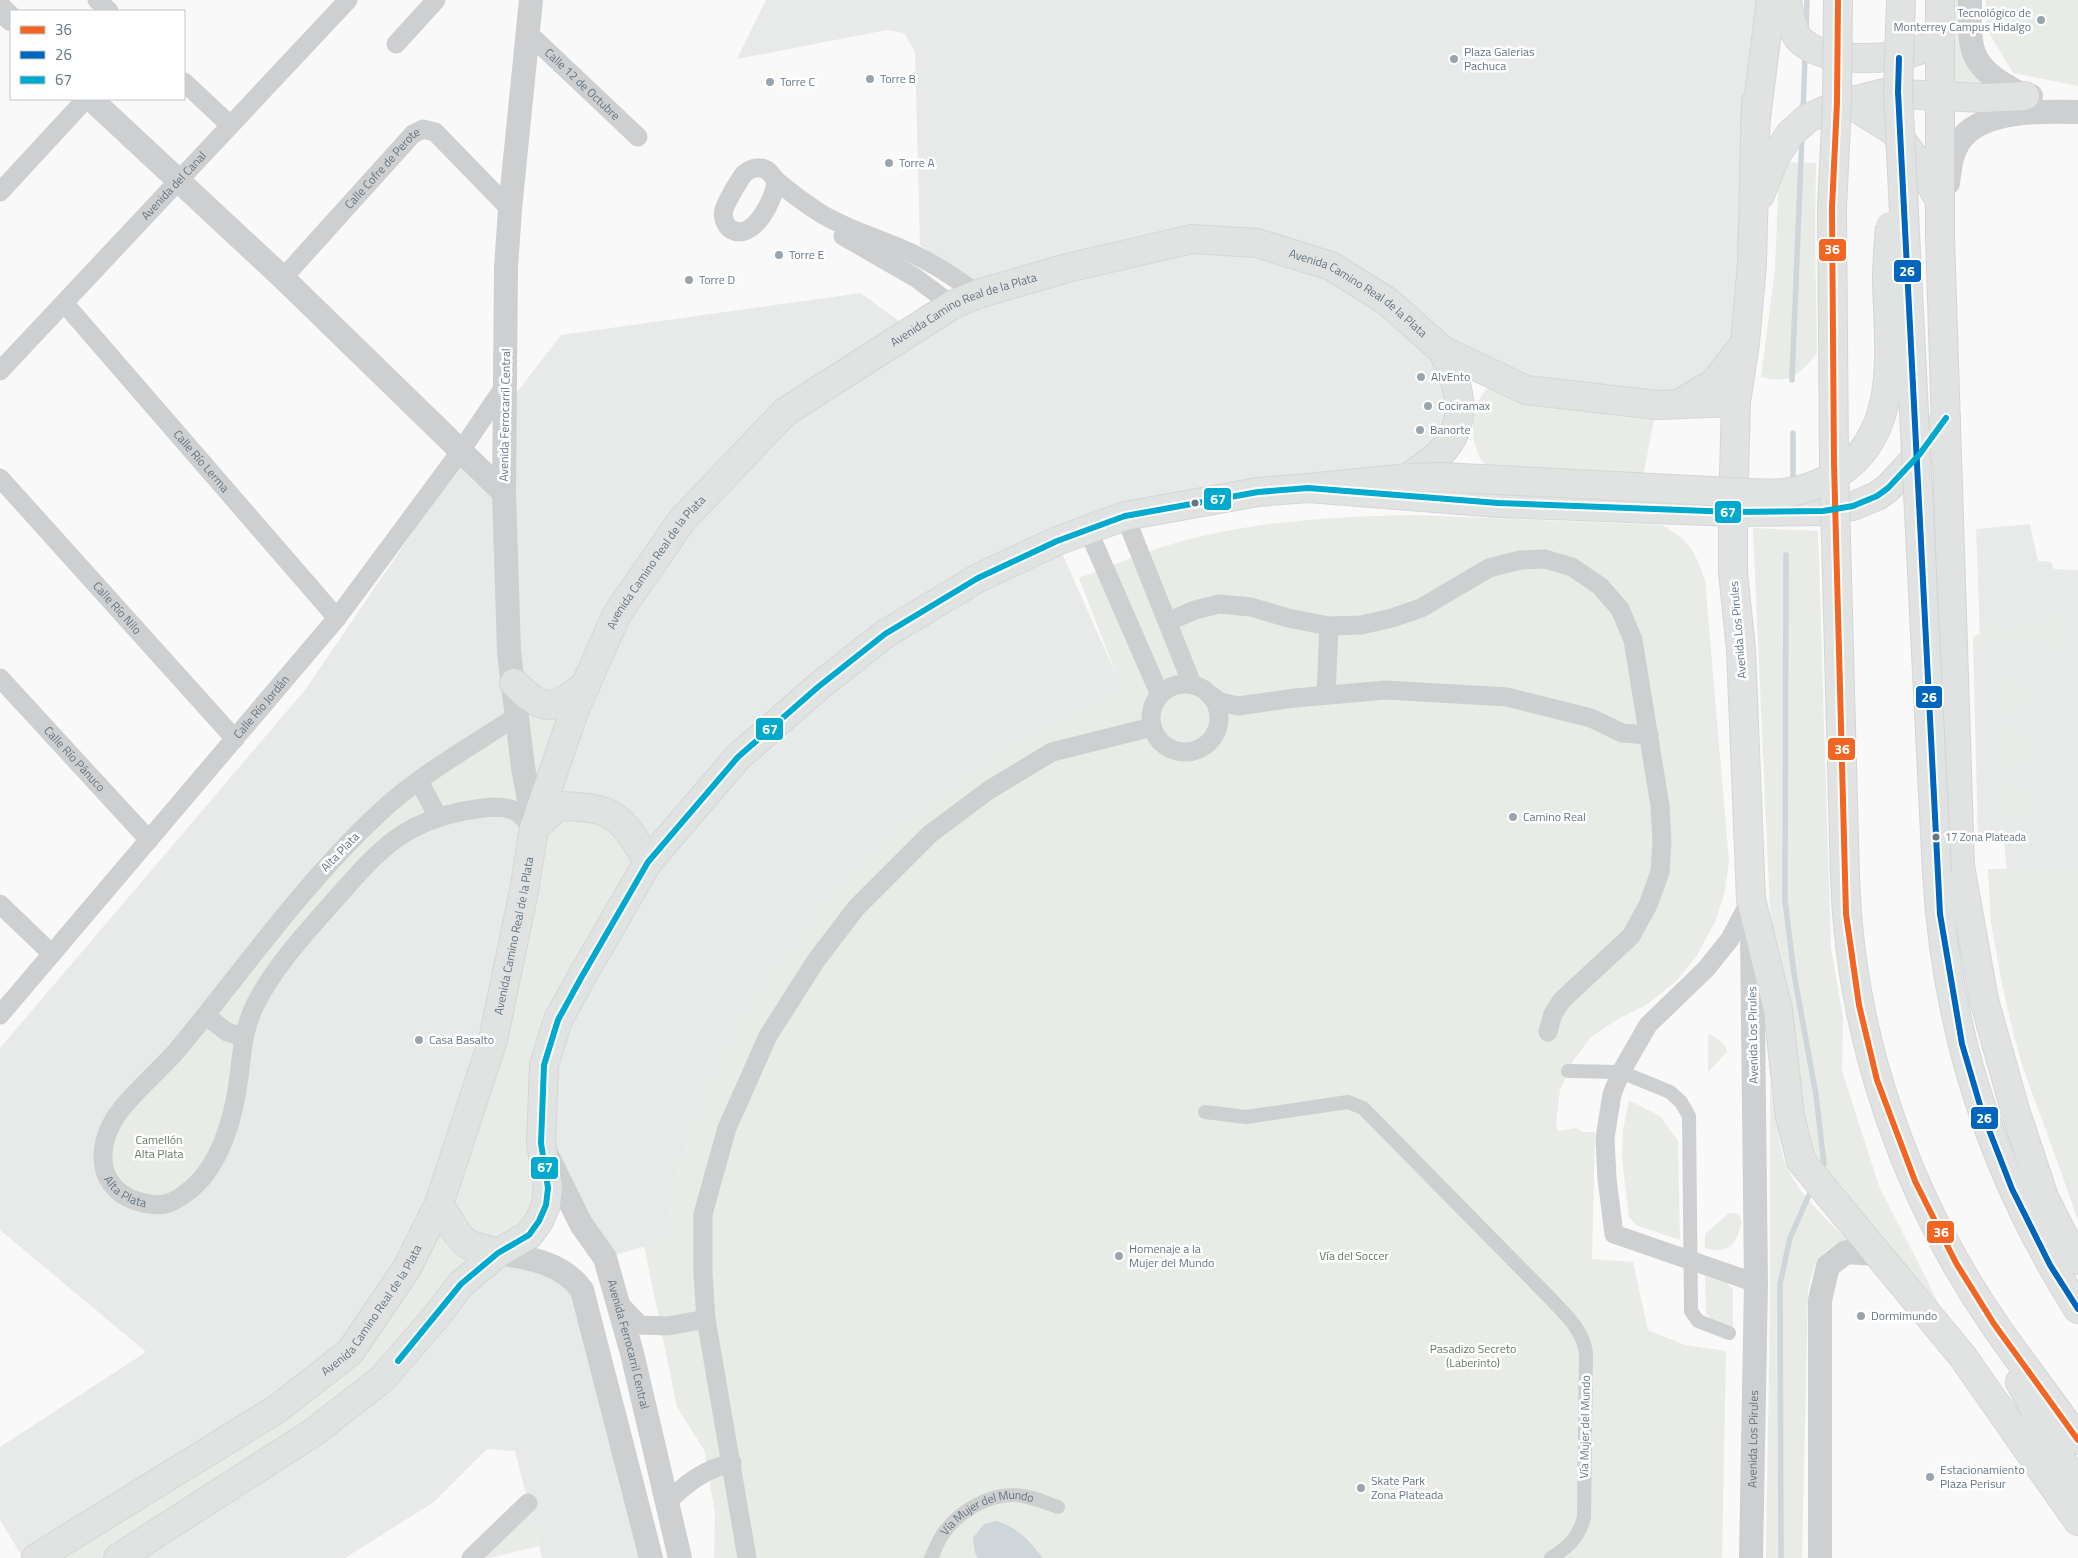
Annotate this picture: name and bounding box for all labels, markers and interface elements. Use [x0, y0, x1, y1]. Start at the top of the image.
place label: Tecnológico de Monterrey Campus Hidalgo [1894, 3, 2031, 36]
legend [10, 10, 185, 100]
marker: Tecnológico de Monterrey Campus Hidalgo [2035, 14, 2047, 26]
text: 36 [55, 18, 72, 41]
place label: Plaza Galerias Pachuca [1464, 42, 1535, 75]
text: 26 [55, 43, 72, 66]
street label: Calle 12 de Octubre [540, 43, 625, 124]
marker: Plaza Galerias Pachuca [1448, 53, 1460, 65]
text: 67 [55, 68, 72, 91]
place label: Torre B [880, 69, 916, 88]
place label: Torre C [780, 72, 815, 91]
marker: Torre B [864, 73, 876, 85]
marker: Torre C [764, 76, 776, 88]
street label: Calle Cofre de Perote [340, 122, 423, 213]
street label: Avenida del Canal [136, 147, 211, 224]
place label: Torre A [899, 153, 935, 172]
marker: Torre A [883, 157, 895, 169]
line badge: 36 [1818, 238, 1847, 262]
text: 36 [1824, 238, 1840, 259]
street label: Avenida Camino Real de la Plata [1287, 244, 1432, 342]
place label: Torre E [789, 245, 824, 264]
marker: Torre E [773, 249, 785, 261]
line badge: 26 [1893, 259, 1922, 283]
text: 26 [1899, 260, 1915, 281]
street label: Avenida Camino Real de la Plata [886, 267, 1039, 351]
place label: Torre D [699, 270, 735, 289]
marker: Torre D [683, 274, 695, 286]
street label: Avenida Ferrocarril Central [494, 348, 515, 482]
place label: AlvEnto [1431, 367, 1470, 386]
marker: AlvEnto [1415, 371, 1427, 383]
place label: Cociramax [1438, 396, 1491, 415]
marker: Cociramax [1422, 400, 1434, 412]
place label: Banorte [1430, 420, 1471, 439]
marker: Banorte [1414, 424, 1426, 436]
street label: Calle Río Lerma [169, 425, 234, 497]
line badge: 67 [1203, 487, 1232, 511]
text: 67 [1210, 488, 1226, 509]
street label: Avenida Camino Real de la Plata [601, 491, 710, 632]
unlabelled marker [1190, 498, 1200, 508]
line badge: 67 [1714, 500, 1742, 524]
text: 67 [1720, 501, 1736, 522]
street label: Calle Río Nilo [88, 577, 147, 638]
street label: Avenida Los Pirules [1724, 580, 1751, 680]
street label: Calle Río Jordán [228, 671, 294, 743]
line badge: 26 [1915, 685, 1943, 709]
text: 26 [1921, 686, 1937, 707]
line badge: 67 [755, 717, 784, 741]
text: 67 [762, 718, 778, 739]
street label: Calle Río Pánuco [40, 722, 110, 796]
line badge: 36 [1827, 737, 1856, 761]
text: 36 [1834, 738, 1850, 759]
place label: Camino Real [1523, 807, 1586, 826]
marker: Camino Real [1507, 811, 1519, 823]
street label: Alta Plata [316, 827, 363, 876]
place label: 17 Zona Plateada [1945, 829, 2026, 845]
marker: 17 Zona Plateada [1931, 832, 1941, 842]
street label: Avenida Camino Real de la Plata [488, 855, 538, 1017]
street label: Avenida Los Pirules [1742, 986, 1763, 1084]
place label: Casa Basalto [429, 1030, 494, 1049]
marker: Casa Basalto [413, 1034, 425, 1046]
line badge: 26 [1970, 1106, 1999, 1130]
text: 26 [1976, 1107, 1992, 1128]
park label: Camellón Alta Plata [135, 1130, 183, 1163]
line badge: 67 [530, 1156, 559, 1180]
text: 67 [537, 1156, 553, 1177]
street label: Alta Plata [99, 1172, 149, 1212]
line badge: 36 [1926, 1220, 1955, 1244]
text: 36 [1933, 1221, 1949, 1242]
place label: Homenaje a la Mujer del Mundo [1129, 1239, 1214, 1272]
street label: Avenida Camino Real de la Plata [317, 1241, 426, 1380]
park label: Vía del Soccer [1319, 1246, 1389, 1265]
marker: Homenaje a la Mujer del Mundo [1113, 1250, 1125, 1262]
street label: Avenida Ferrocarril Central [603, 1277, 655, 1411]
place label: Dormimundo [1871, 1306, 1937, 1325]
marker: Dormimundo [1855, 1310, 1867, 1322]
park label: Pasadizo Secreto (Laberinto) [1430, 1339, 1516, 1372]
street label: Vía Mujer del Mundo [1574, 1375, 1595, 1479]
street label: Avenida Los Pirules [1742, 1390, 1763, 1488]
place label: Estacionamiento Plaza Perisur [1940, 1460, 2025, 1493]
place label: Skate Park Zona Plateada [1371, 1471, 1443, 1504]
marker: Estacionamiento Plaza Perisur [1924, 1471, 1936, 1483]
marker: Skate Park Zona Plateada [1355, 1482, 1367, 1494]
street label: Vía Mujer del Mundo [935, 1485, 1036, 1539]

